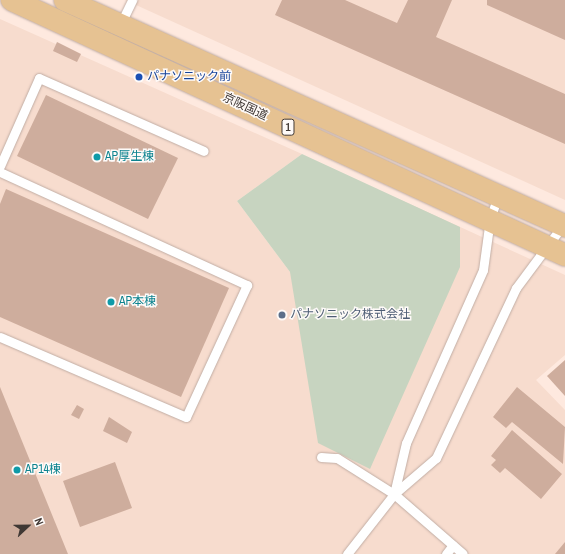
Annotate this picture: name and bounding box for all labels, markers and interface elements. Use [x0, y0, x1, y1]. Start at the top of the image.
place label: パナソニック前 [147, 70, 231, 84]
marker: パナソニック前 [134, 72, 144, 82]
street label: 京阪国道 [220, 90, 270, 124]
road number: 1 [281, 118, 295, 136]
place label: AP厚生棟 [105, 150, 154, 164]
marker: AP厚生棟 [92, 152, 102, 162]
place label: AP本棟 [119, 295, 156, 309]
marker: AP本棟 [106, 297, 116, 307]
place label: パナソニック株式会社 [290, 308, 410, 322]
marker: パナソニック株式会社 [277, 310, 287, 320]
place label: AP14棟 [25, 463, 61, 477]
marker: AP14棟 [12, 465, 22, 475]
north arrow [8, 506, 48, 546]
text: N [31, 516, 47, 527]

